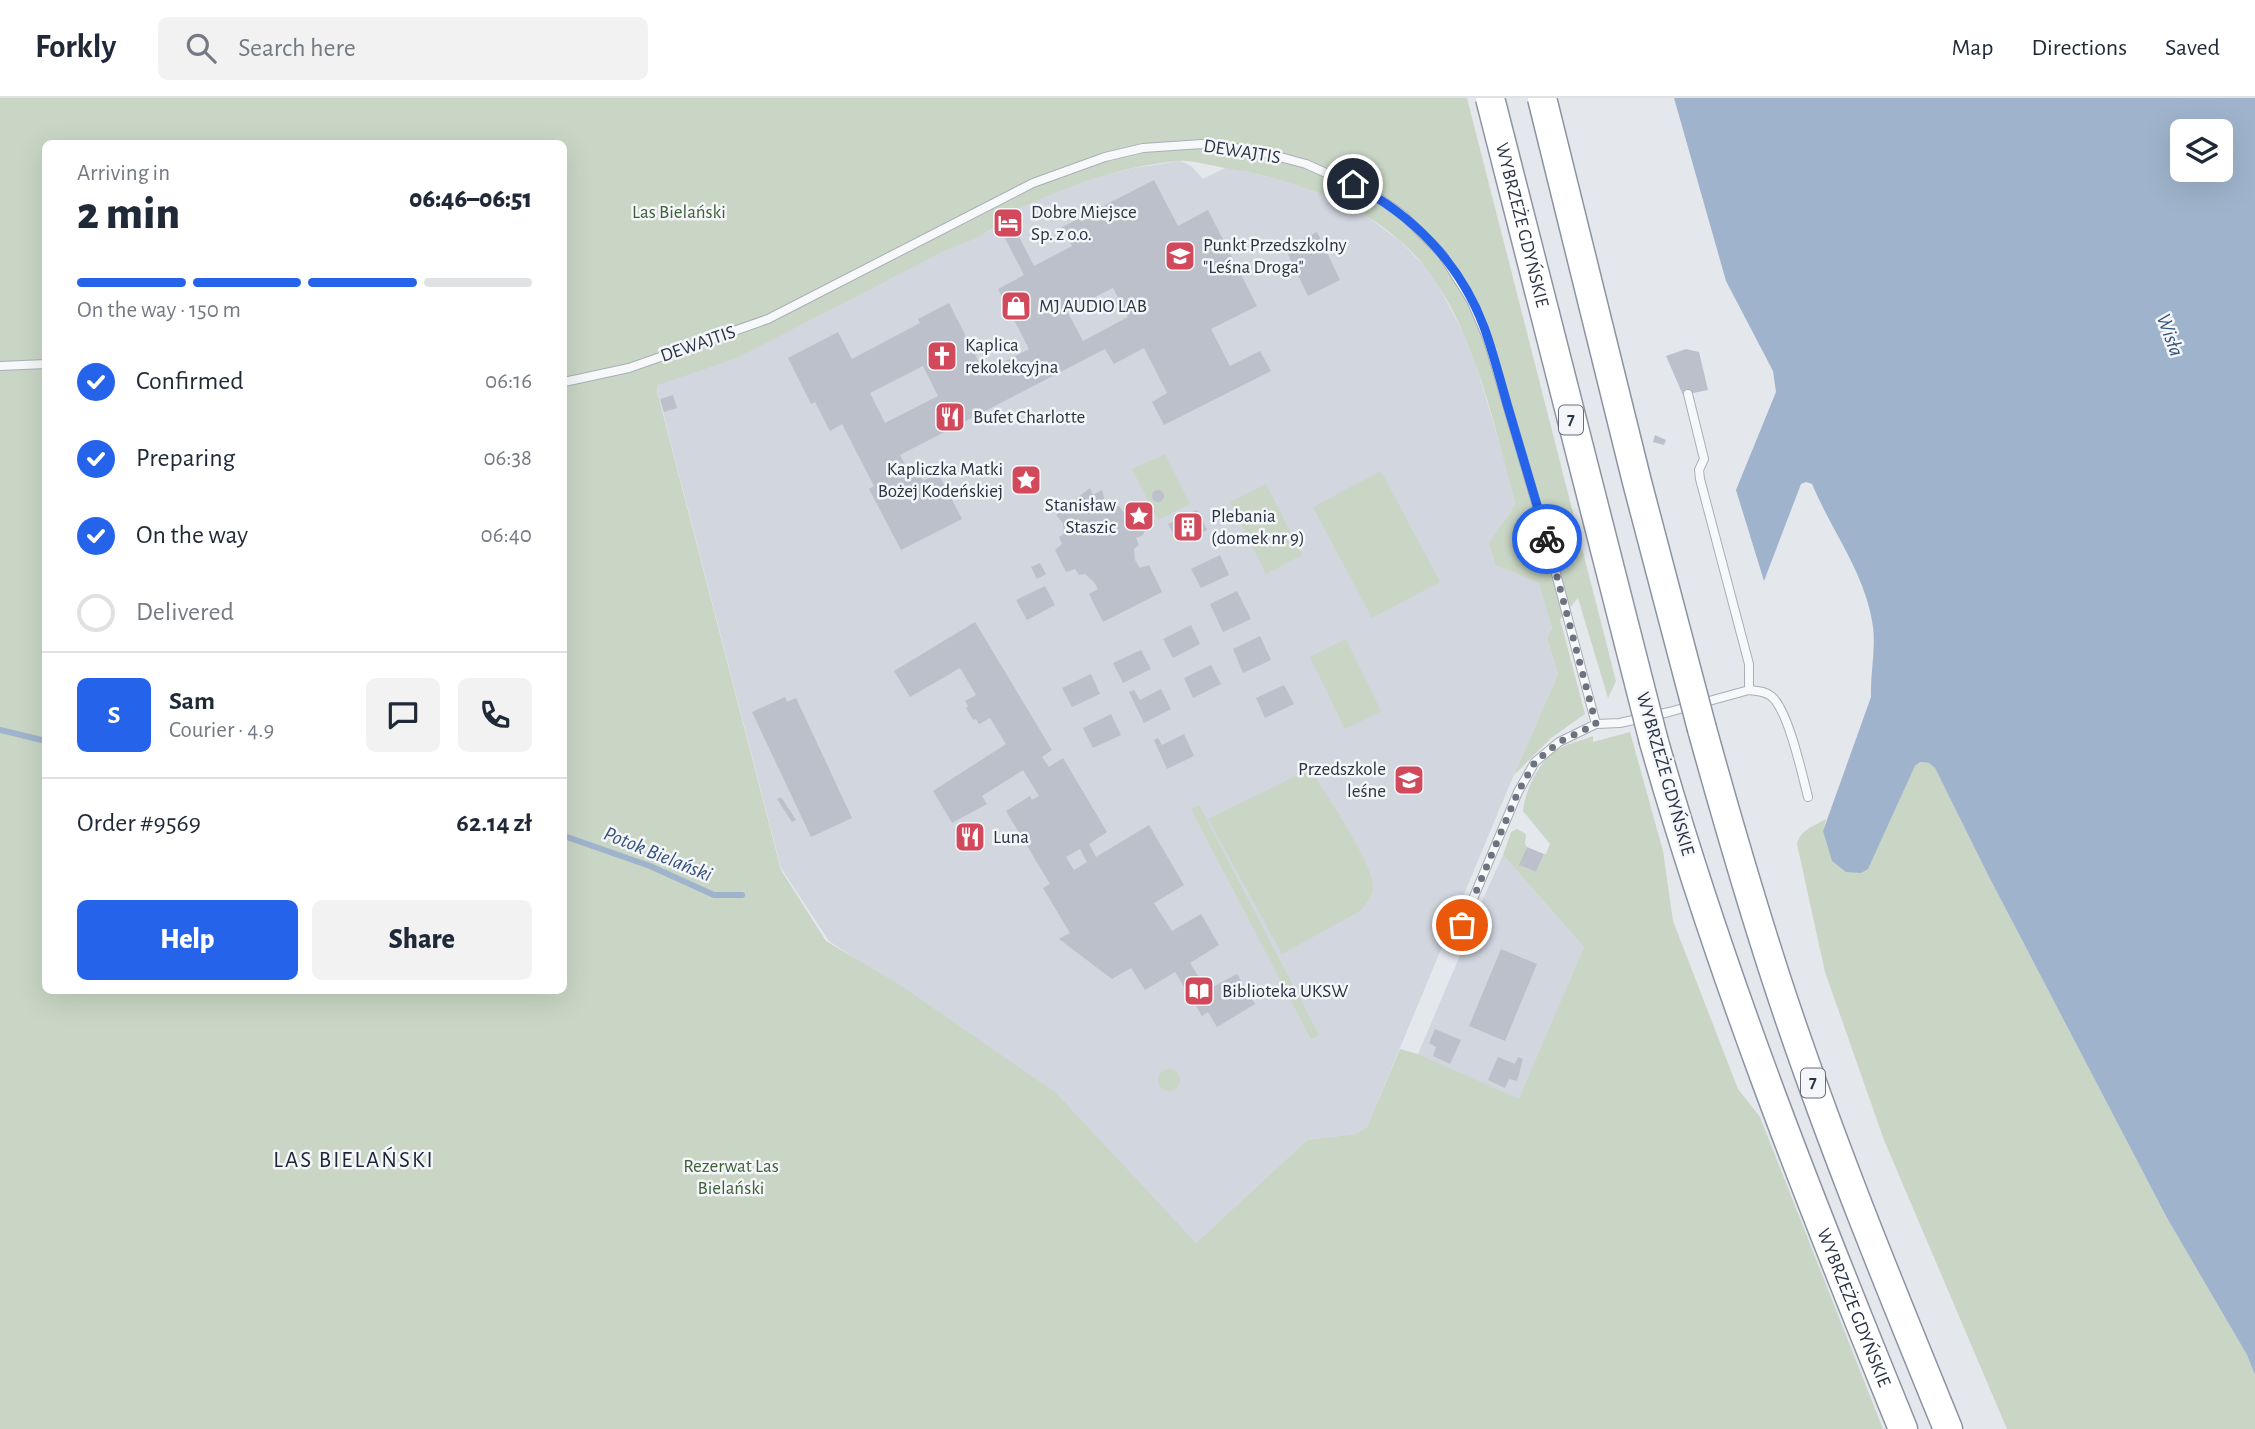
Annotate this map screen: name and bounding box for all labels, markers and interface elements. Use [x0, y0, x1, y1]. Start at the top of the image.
search box [158, 17, 648, 80]
icon: search [182, 29, 220, 67]
text: Forkly [35, 31, 116, 64]
text: Search here [238, 35, 356, 61]
text: Map [1951, 36, 1993, 60]
text: Directions [2031, 36, 2127, 60]
text: Saved [2165, 36, 2220, 60]
map controls [2170, 119, 2233, 182]
button: layers [2170, 119, 2233, 182]
street label: DEWAJTIS [1202, 137, 1282, 167]
street label: WYBRZEŻE GDYŃSKIE [1492, 141, 1552, 309]
pin [1323, 154, 1383, 214]
text: Arriving in [77, 162, 170, 185]
icon: home [1334, 165, 1372, 203]
text: 06:46–06:51 [409, 186, 532, 212]
text: 2 min [77, 191, 180, 237]
park label: Las Bielański [632, 203, 726, 222]
place label: Dobre Miejsce Sp. z o.o. [1031, 203, 1137, 244]
hotel icon: Dobre Miejsce Sp. z o.o. [991, 206, 1025, 240]
place label: Punkt Przedszkolny "Leśna Droga" [1203, 236, 1347, 277]
school or university icon: Punkt Przedszkolny "Leśna Droga" [1163, 239, 1197, 273]
shop icon: MJ AUDIO LAB [999, 289, 1033, 323]
place label: MJ AUDIO LAB [1039, 297, 1147, 316]
text: On the way · 150 m [77, 299, 241, 322]
water label: Wisła [2153, 311, 2187, 359]
street label: DEWAJTIS [658, 322, 738, 366]
place label: Kaplica rekolekcyjna [965, 336, 1059, 377]
church icon: Kaplica rekolekcyjna [925, 339, 959, 373]
icon: check [77, 363, 115, 401]
text: Confirmed [136, 368, 244, 394]
text: 06:16 [485, 370, 532, 393]
restaurant icon: Bufet Charlotte [933, 400, 967, 434]
road number: 7 [1559, 406, 1583, 434]
place label: Bufet Charlotte [973, 408, 1085, 427]
icon: check [77, 440, 115, 478]
text: Preparing [136, 445, 235, 471]
text: 06:38 [483, 447, 532, 470]
place label: Kapliczka Matki Bożej Kodeńskiej [878, 460, 1003, 501]
place icon: Kapliczka Matki Bożej Kodeńskiej [1009, 463, 1043, 497]
place label: Stanisław Staszic [1045, 496, 1116, 537]
place icon: Stanisław Staszic [1122, 499, 1156, 533]
courier [1512, 504, 1582, 574]
place label: Plebania (domek nr 9) [1211, 507, 1305, 548]
building icon: Plebania (domek nr 9) [1171, 510, 1205, 544]
icon: check [77, 517, 115, 555]
icon: bike [1528, 520, 1566, 558]
text: On the way [136, 522, 248, 548]
text: 06:40 [481, 524, 532, 547]
text: Delivered [136, 599, 234, 625]
button: chat [366, 678, 440, 752]
button: phone [458, 678, 532, 752]
text: Sam [169, 688, 215, 714]
street label: WYBRZEŻE GDYŃSKIE [1633, 690, 1699, 858]
text: S [108, 702, 120, 728]
text: Courier · 4.9 [169, 719, 274, 742]
place label: Przedszkole leśne [1298, 760, 1386, 801]
school or university icon: Przedszkole leśne [1392, 763, 1426, 797]
text: Order #9569 [77, 810, 201, 836]
text: 62.14 zł [456, 810, 532, 836]
restaurant icon: Luna [953, 820, 987, 854]
water label: Potok Bielański [601, 823, 716, 885]
place label: Luna [993, 828, 1029, 847]
pin [1432, 895, 1492, 955]
button: Help [77, 900, 298, 980]
button: Share [312, 900, 532, 980]
icon: bag [1443, 906, 1481, 944]
library icon: Biblioteka UKSW [1182, 974, 1216, 1008]
place label: Biblioteka UKSW [1222, 982, 1348, 1001]
road number: 7 [1801, 1068, 1825, 1098]
district label: LAS BIELAŃSKI [273, 1146, 435, 1172]
park label: Rezerwat Las Bielański [683, 1157, 779, 1198]
street label: WYBRZEŻE GDYŃSKIE [1814, 1225, 1894, 1389]

